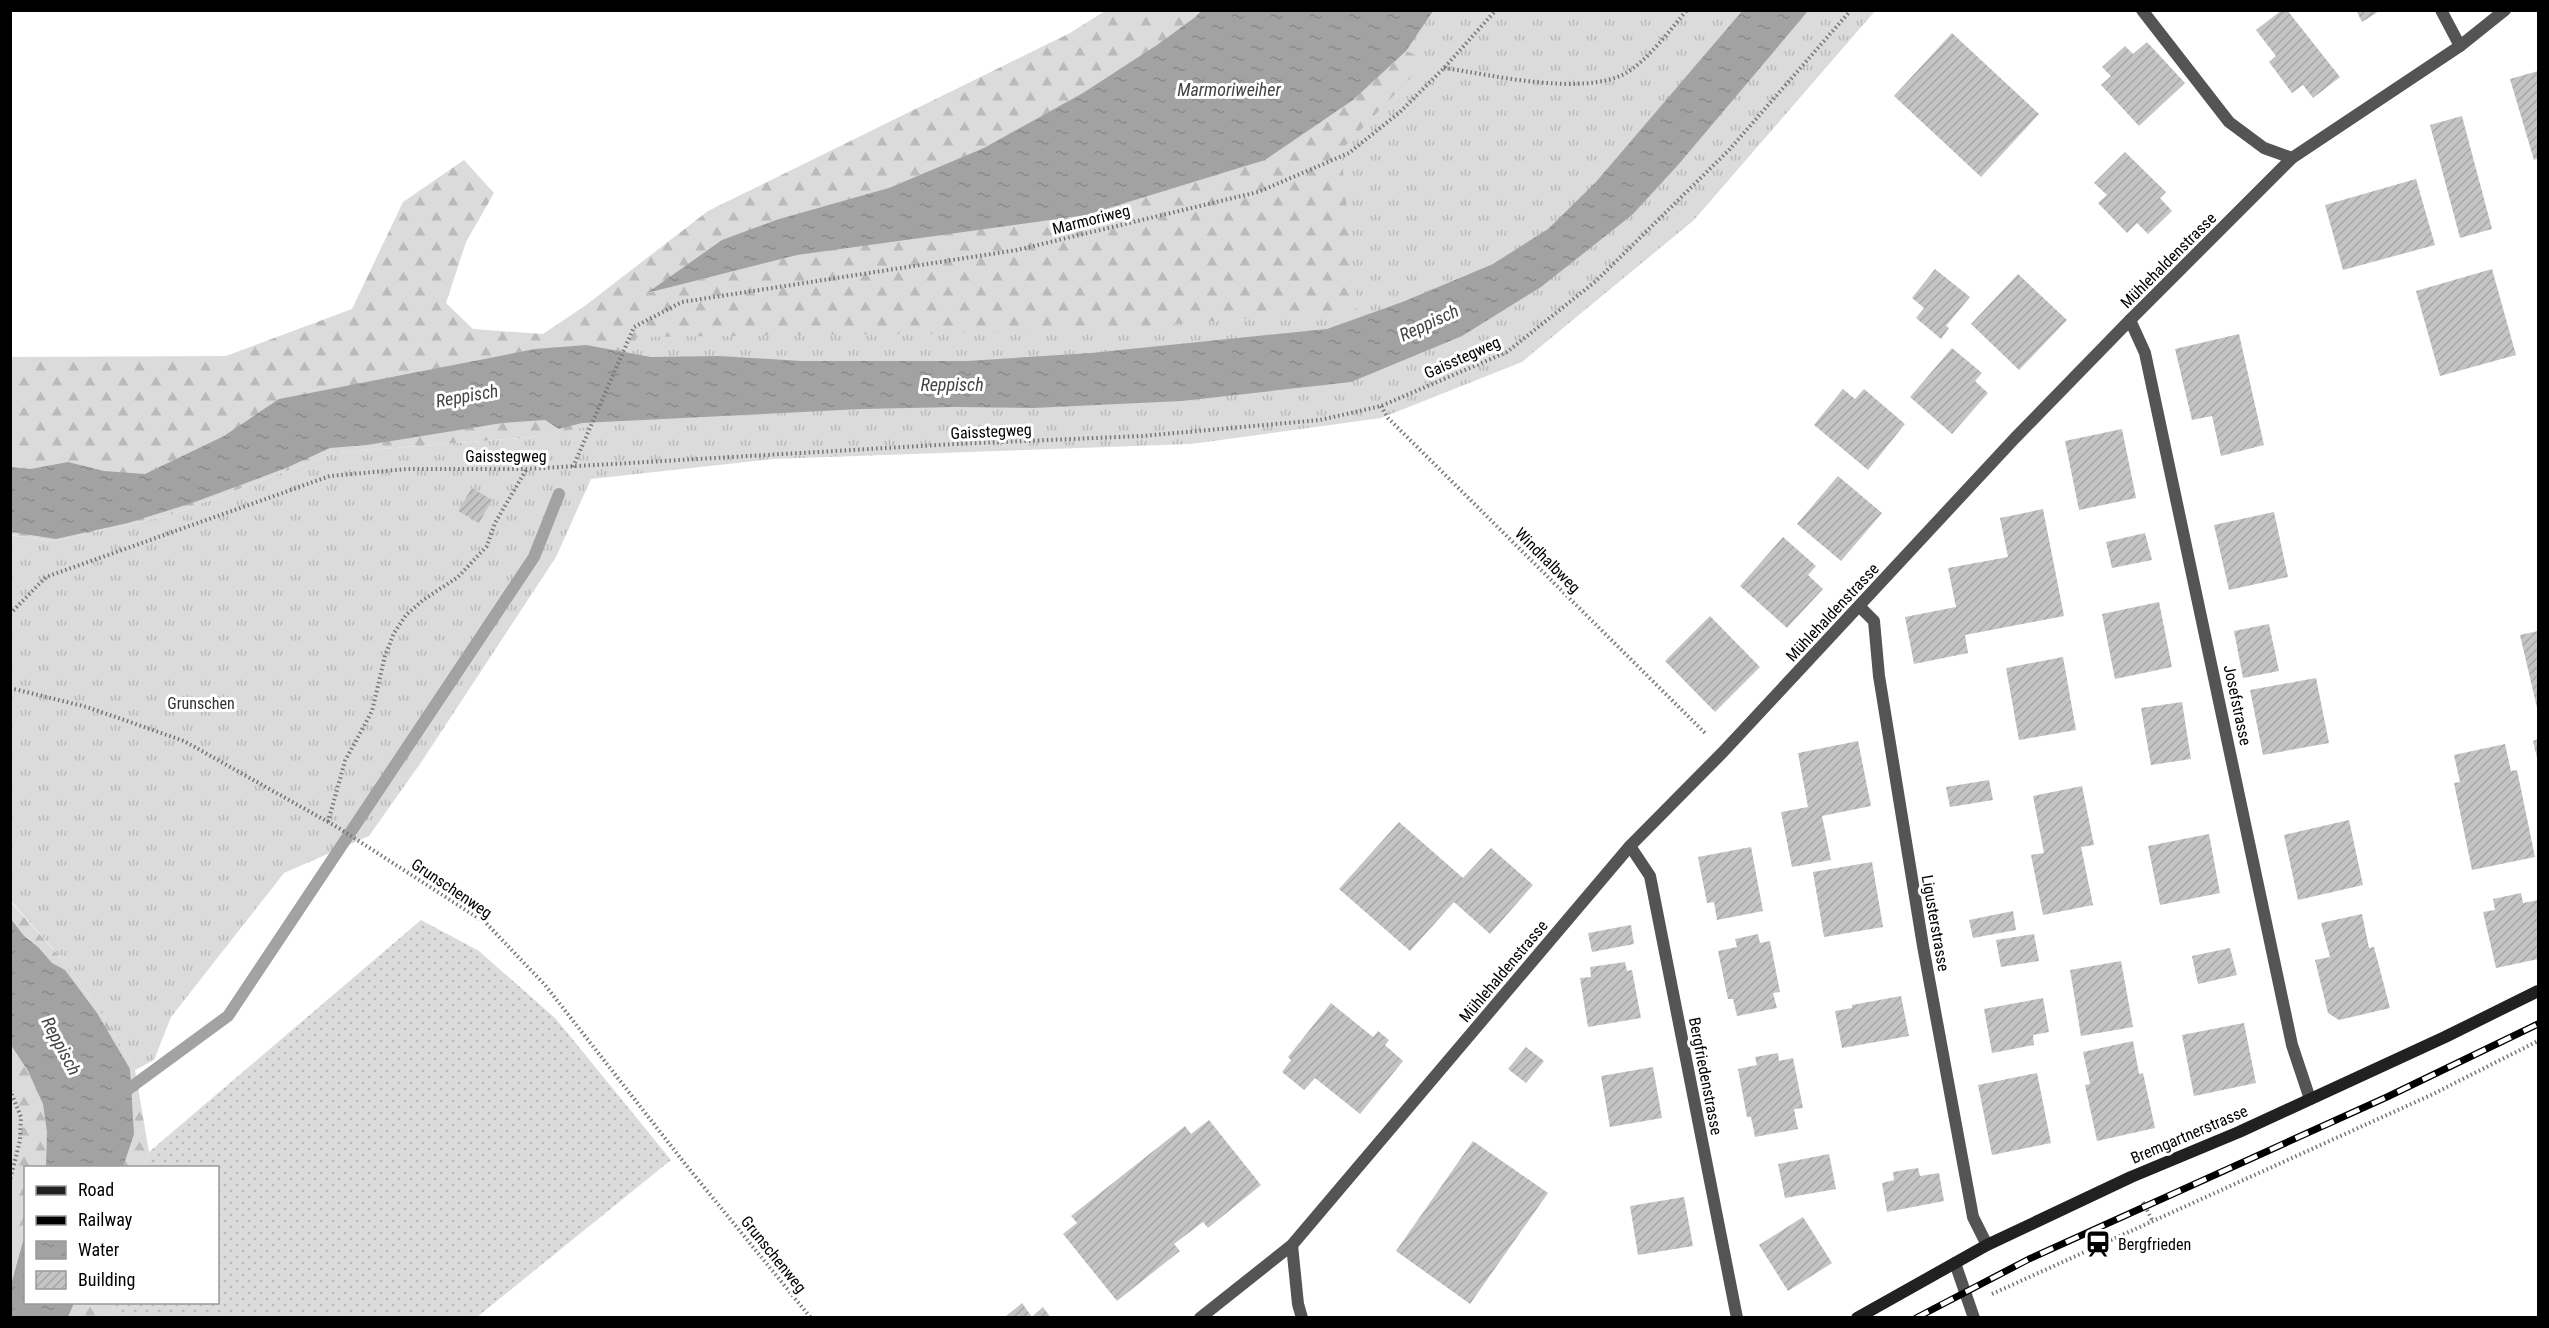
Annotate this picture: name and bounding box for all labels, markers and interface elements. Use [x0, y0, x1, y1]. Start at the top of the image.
water label: Marmoriweiher [1177, 79, 1281, 100]
street label: Marmoriweg [1050, 201, 1132, 238]
street label: Mühlehaldenstrasse [2117, 209, 2220, 312]
water label: Reppisch [1396, 300, 1462, 345]
street label: Gaisstegweg [1421, 332, 1503, 383]
water label: Reppisch [920, 374, 984, 395]
water label: Reppisch [434, 380, 500, 411]
street label: Gaisstegweg [950, 420, 1032, 443]
street label: Gaisstegweg [465, 447, 547, 466]
street label: Windhalbweg [1511, 524, 1584, 597]
street label: Mühlehaldenstrasse [1782, 559, 1883, 665]
street label: Josefstrasse [2220, 663, 2255, 747]
park label: Grunschen [167, 694, 235, 713]
street label: Grunschenweg [408, 854, 496, 922]
street label: Ligusterstrasse [1918, 873, 1953, 973]
street label: Mühlehaldenstrasse [1455, 916, 1552, 1026]
water label: Reppisch [37, 1013, 86, 1079]
street label: Bergfriedenstrasse [1685, 1016, 1726, 1137]
street label: Bremgartnerstrasse [2128, 1101, 2250, 1168]
legend [24, 1166, 219, 1304]
text: Road [78, 1179, 114, 1200]
text: Railway [78, 1209, 133, 1230]
street label: Grunschenweg [737, 1212, 810, 1297]
station icon: Bergfrieden [2083, 1229, 2113, 1259]
place label: Bergfrieden [2118, 1235, 2191, 1254]
text: Water [78, 1239, 120, 1260]
text: Building [78, 1269, 135, 1290]

